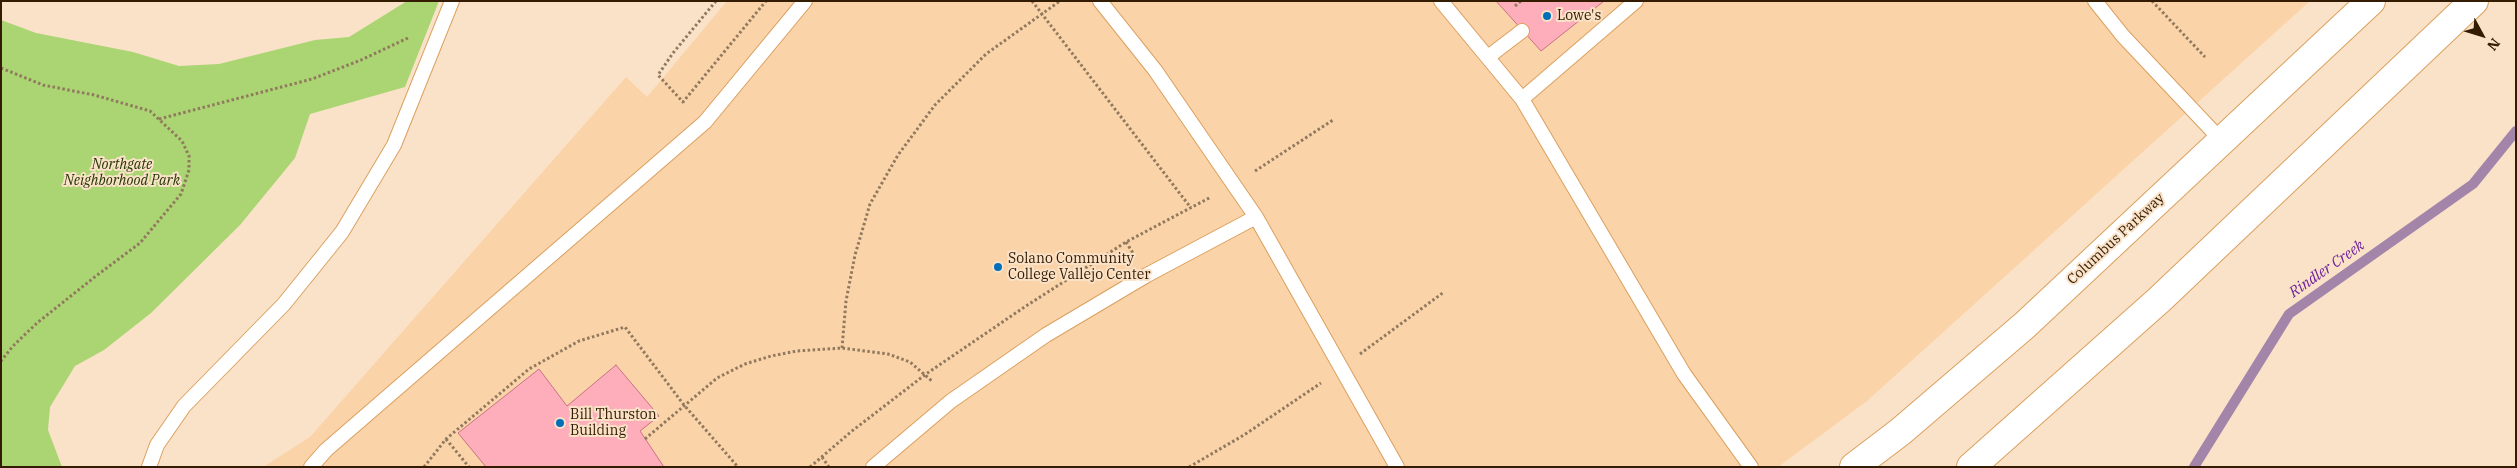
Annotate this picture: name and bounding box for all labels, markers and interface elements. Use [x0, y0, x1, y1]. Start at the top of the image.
place label: Lowe's [1557, 8, 1601, 24]
marker: Lowe's [1541, 10, 1553, 22]
north arrow [2457, 10, 2507, 60]
text: N [2483, 34, 2504, 54]
park label: Northgate Neighborhood Park [64, 157, 180, 190]
street label: Columbus Parkway [2064, 190, 2168, 288]
water label: Rindler Creek [2286, 237, 2368, 301]
place label: Solano Community College Vallejo Center [1008, 251, 1150, 284]
marker: Solano Community College Vallejo Center [992, 261, 1004, 273]
place label: Bill Thurston Building [570, 407, 657, 440]
marker: Bill Thurston Building [554, 417, 566, 429]

